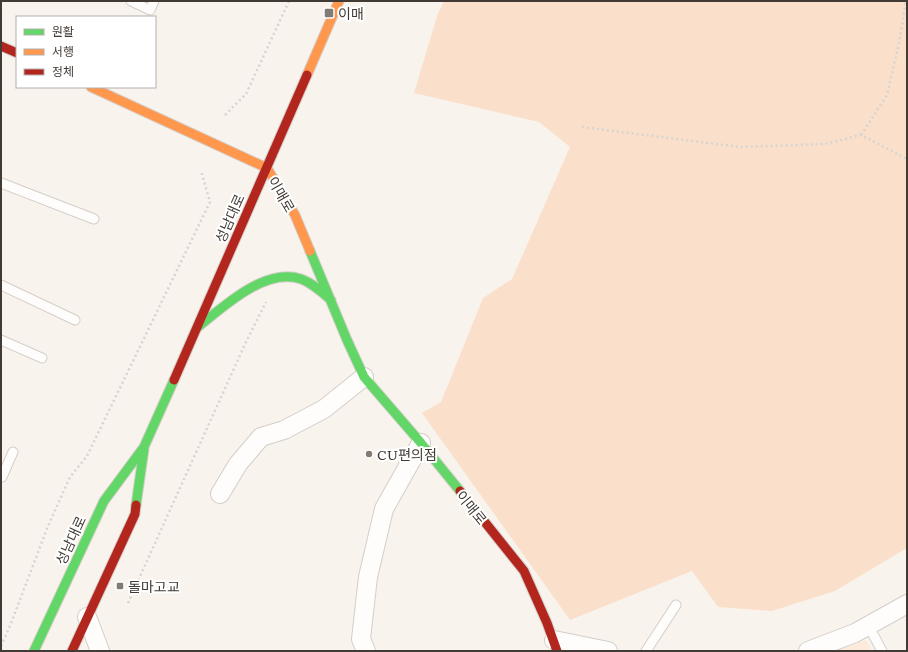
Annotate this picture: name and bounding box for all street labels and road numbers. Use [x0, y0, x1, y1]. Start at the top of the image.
street label: 이매로 [264, 172, 300, 216]
street label: 성남대로 [209, 190, 249, 246]
street label: 이매로 [452, 486, 492, 528]
street label: 성남대로 [50, 512, 90, 568]

